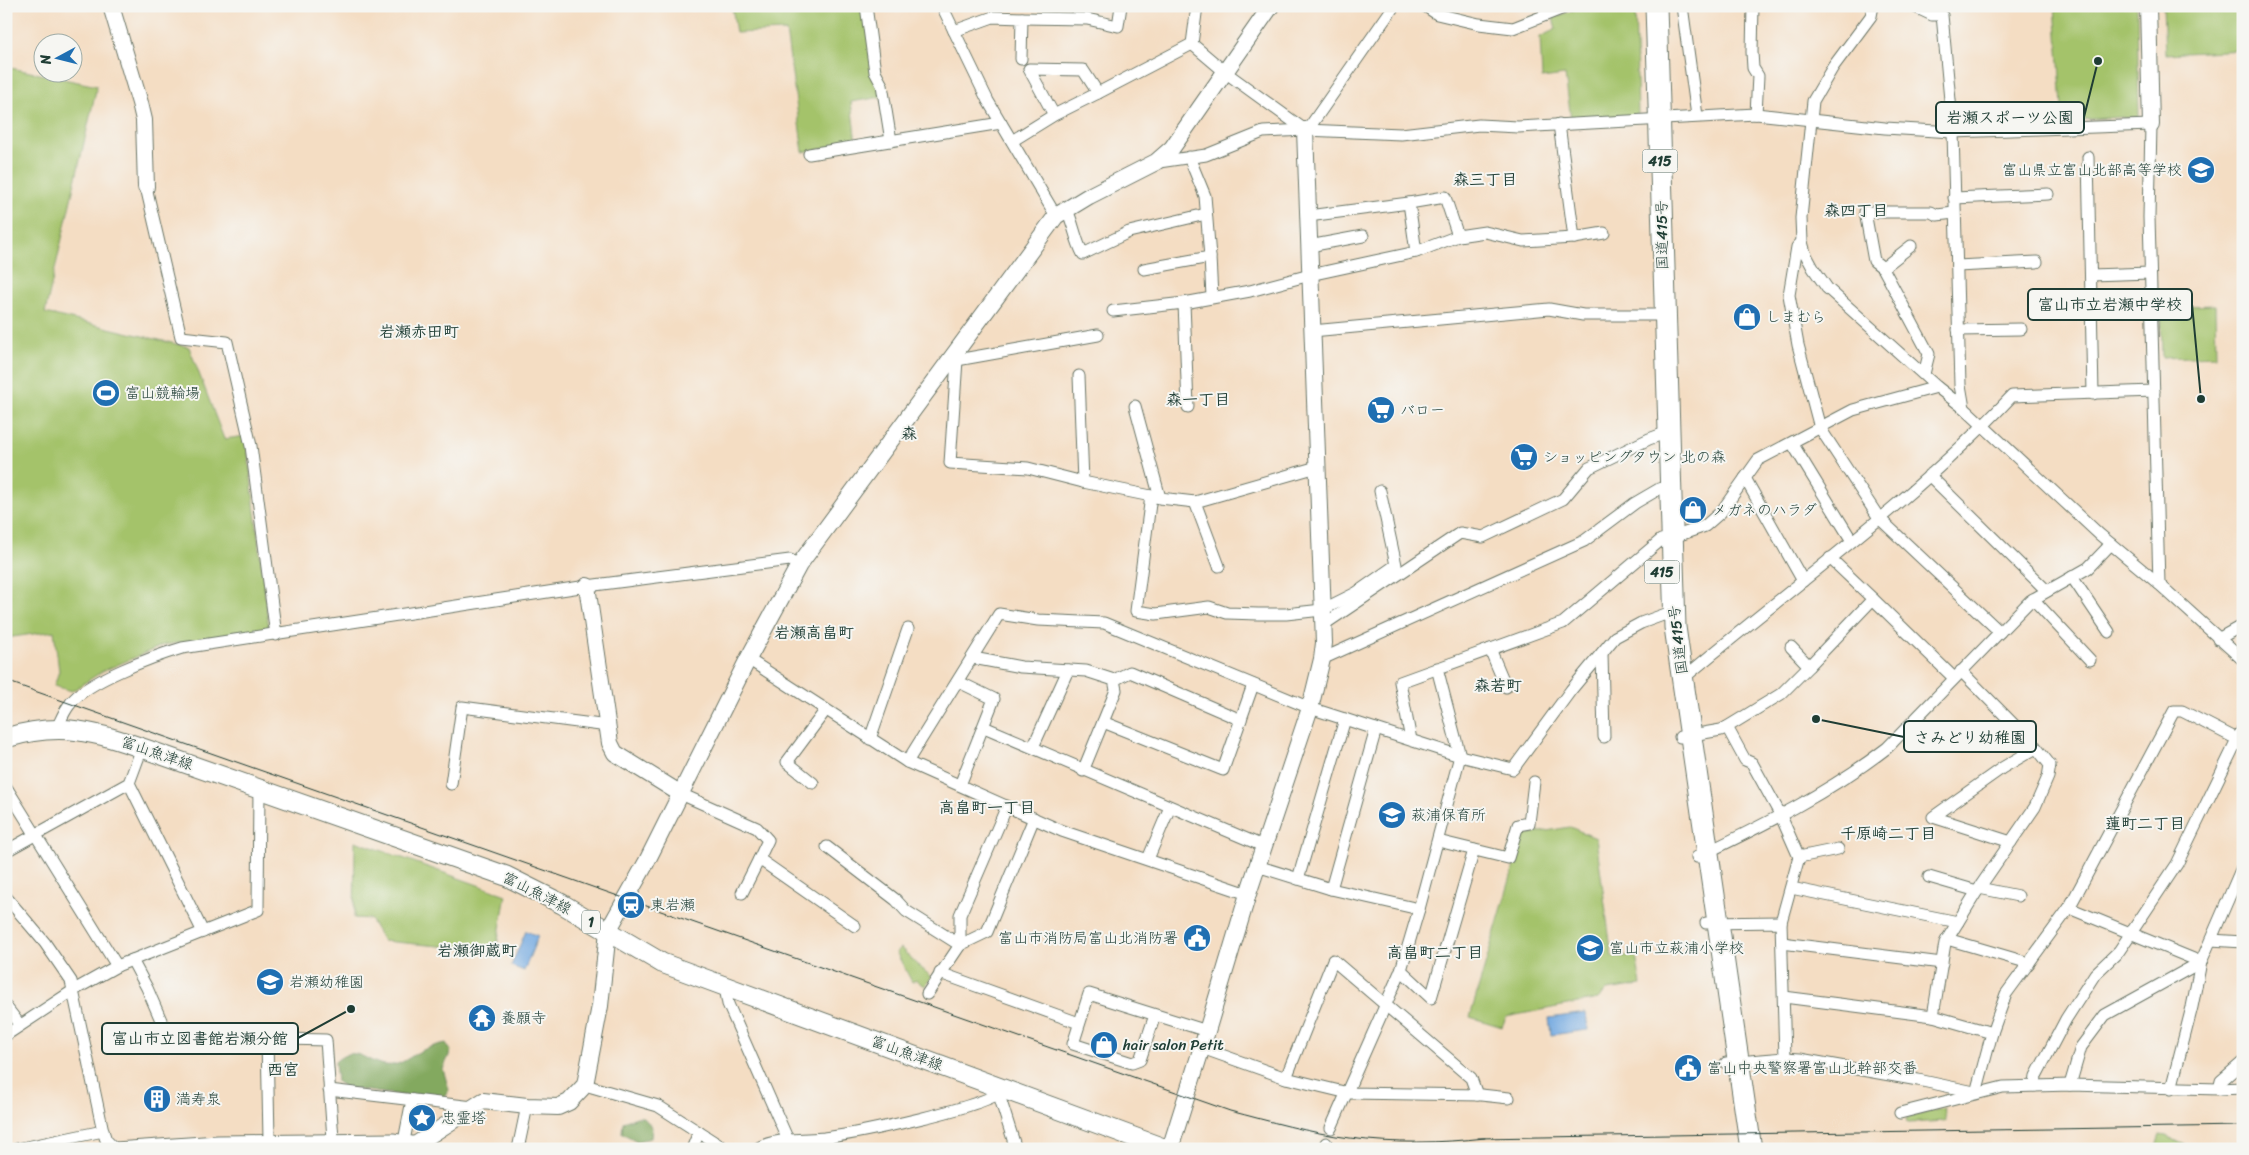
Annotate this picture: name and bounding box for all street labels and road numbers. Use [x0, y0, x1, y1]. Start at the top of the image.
road number: 415 [1642, 150, 1678, 172]
street label: 国道415号 [1648, 200, 1676, 270]
road number: 415 [1644, 560, 1680, 584]
street label: 国道415号 [1661, 604, 1695, 676]
street label: 富山魚津線 [117, 728, 197, 778]
street label: 富山魚津線 [498, 864, 576, 922]
road number: 1 [582, 910, 600, 934]
street label: 富山魚津線 [867, 1028, 947, 1078]

